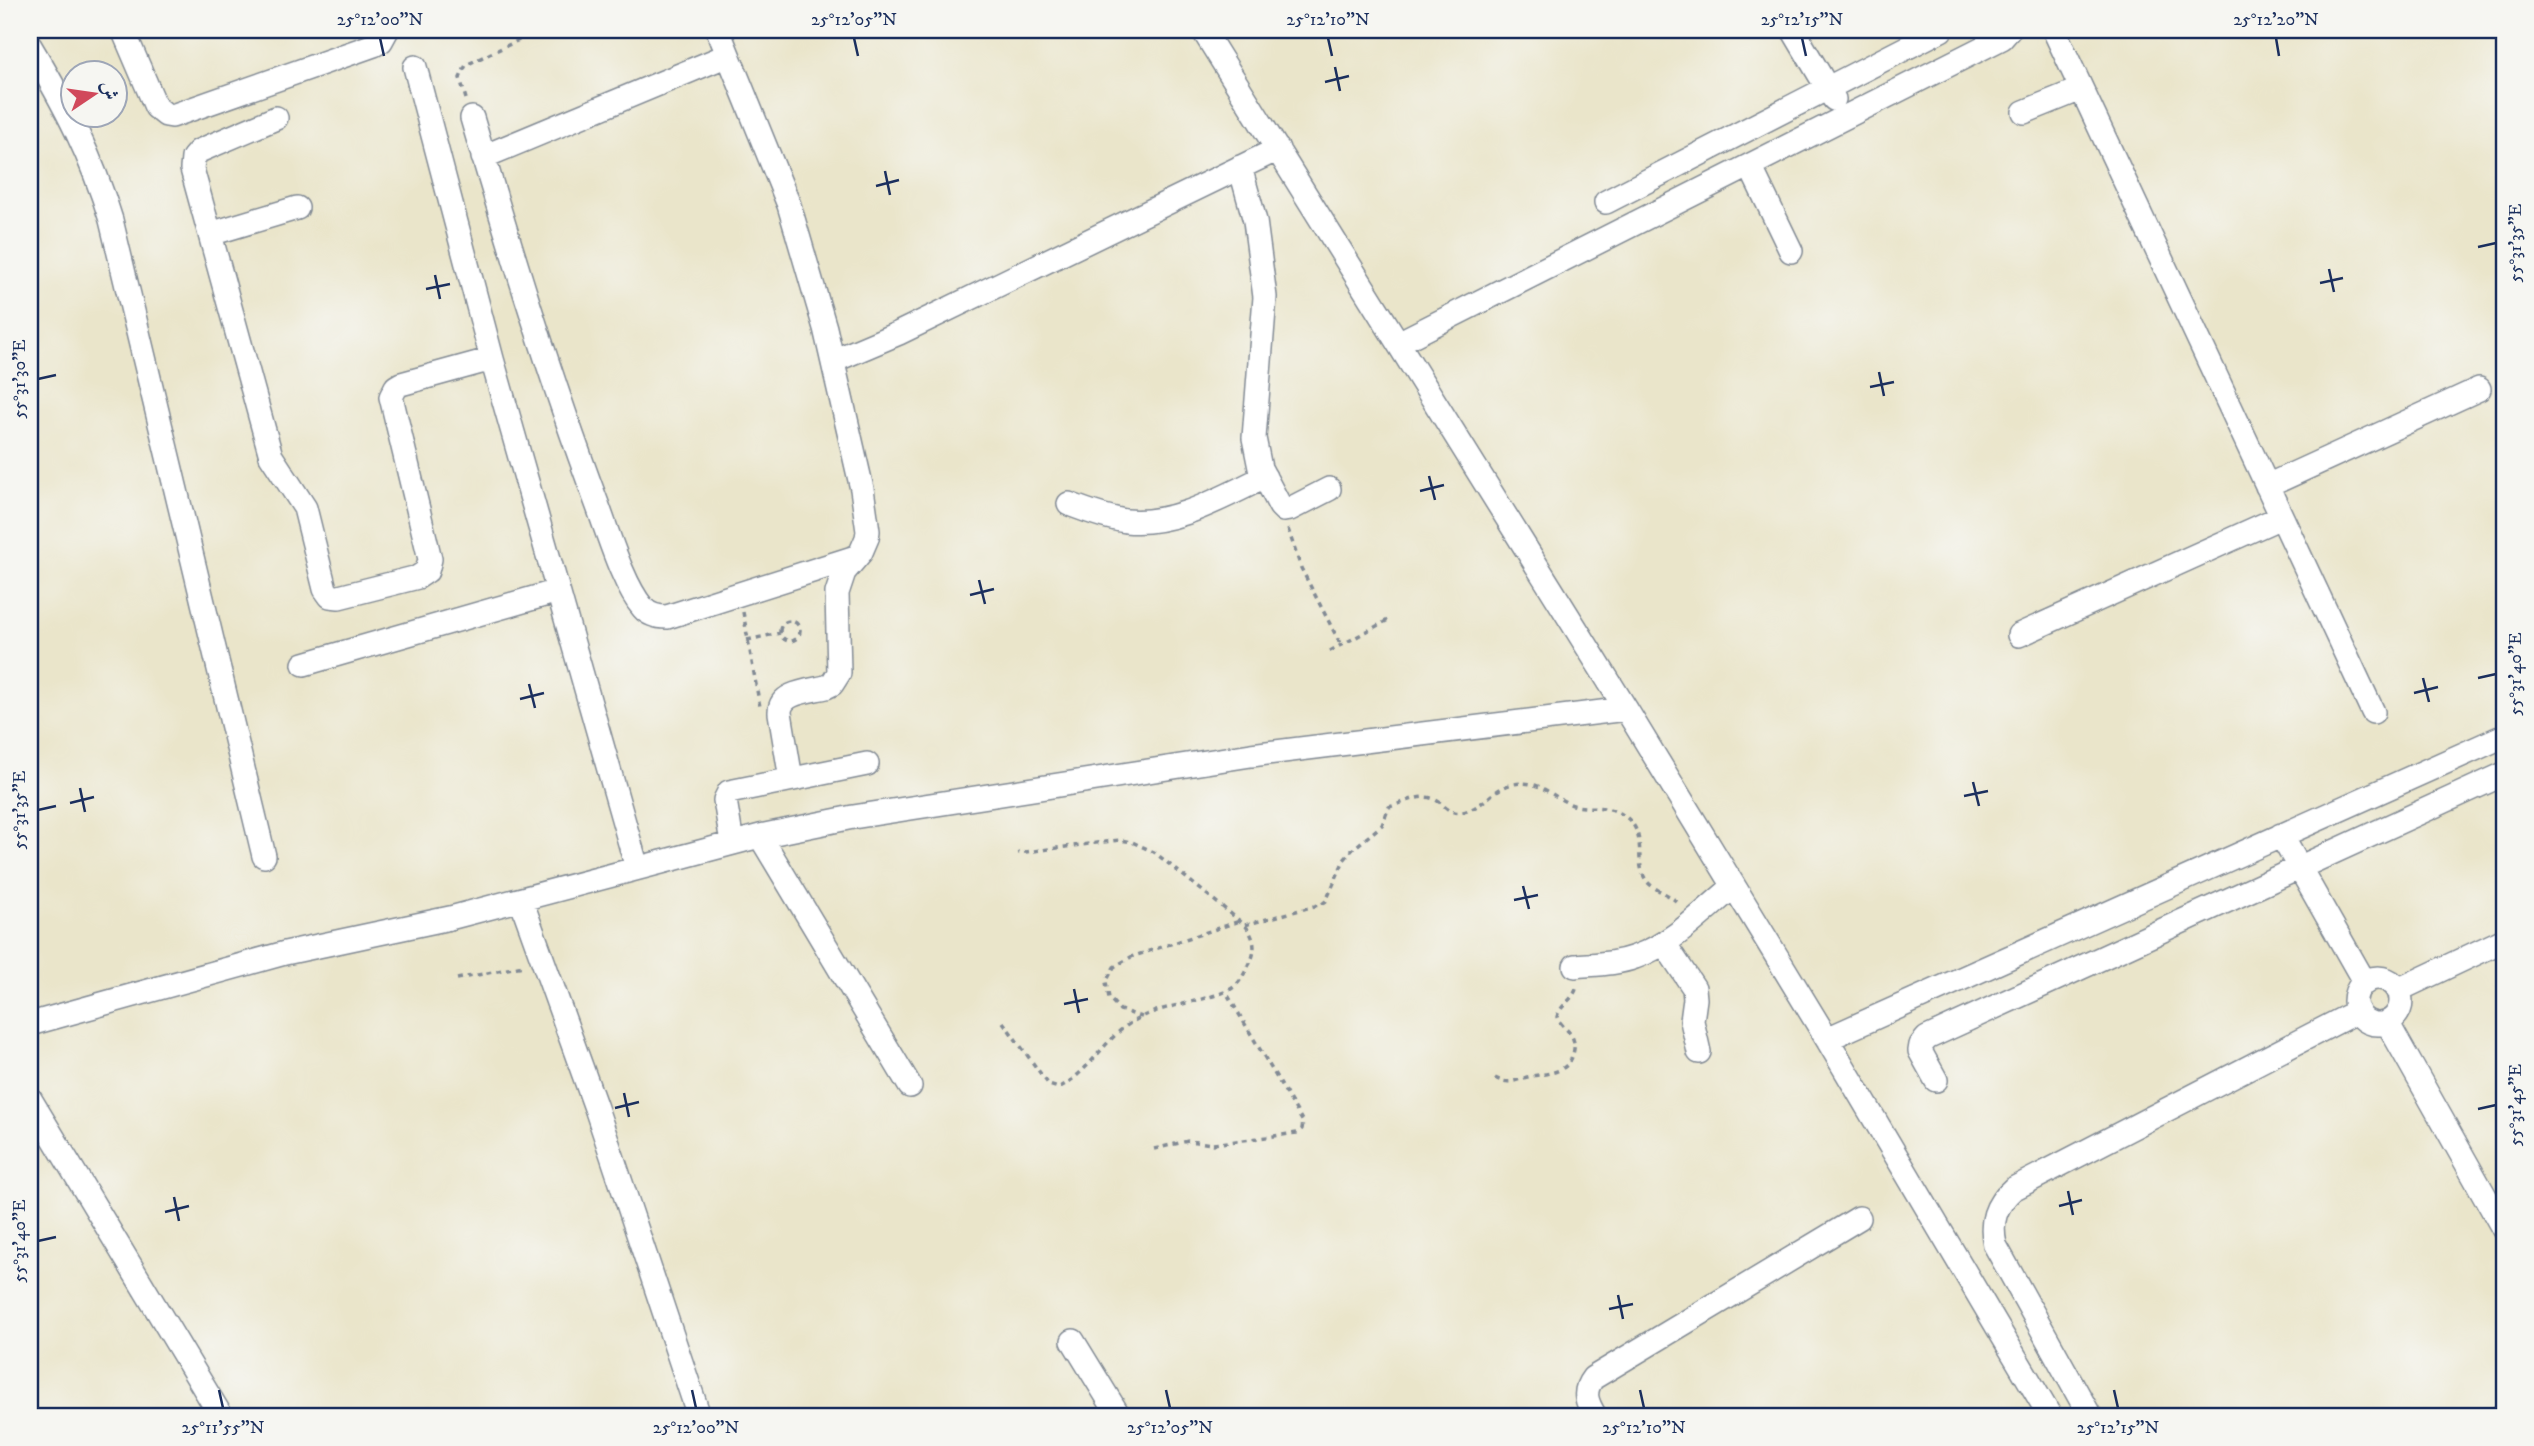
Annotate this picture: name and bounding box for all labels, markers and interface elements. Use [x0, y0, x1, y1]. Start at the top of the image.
text: 25°12'00"N [337, 9, 424, 31]
text: 25°12'05"N [811, 9, 897, 31]
text: 25°12'10"N [1286, 9, 1370, 31]
text: 25°12'15"N [1761, 9, 1844, 31]
text: 25°12'20"N [2233, 9, 2319, 31]
north arrow [60, 60, 130, 130]
text: ش [96, 79, 122, 102]
text: 55°31'35"E [2505, 203, 2527, 282]
text: 55°31'30"E [9, 339, 31, 419]
text: 55°31'40"E [2505, 632, 2527, 716]
text: 55°31'35"E [9, 770, 31, 849]
text: 55°31'45"E [2505, 1064, 2527, 1146]
text: 55°31'40"E [9, 1199, 31, 1283]
text: 25°11'55"N [182, 1417, 265, 1439]
text: 25°12'00"N [653, 1417, 740, 1439]
text: 25°12'05"N [1127, 1417, 1213, 1439]
text: 25°12'10"N [1602, 1417, 1686, 1439]
text: 25°12'15"N [2077, 1417, 2160, 1439]

